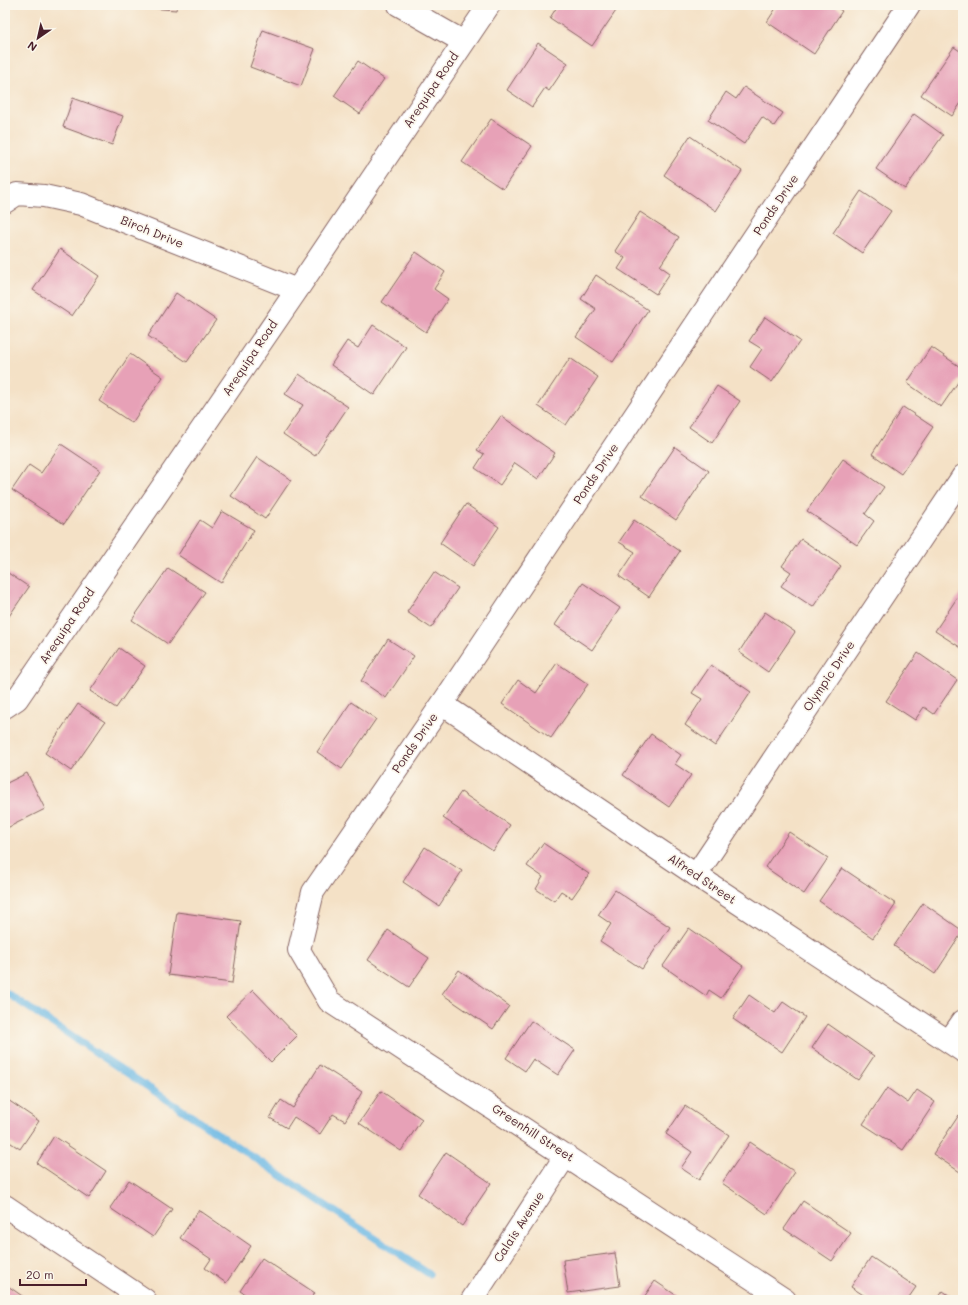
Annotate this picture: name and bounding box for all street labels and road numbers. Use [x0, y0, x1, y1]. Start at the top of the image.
street label: Arequipa Road [399, 48, 462, 131]
street label: Ponds Drive [749, 171, 801, 238]
street label: Birch Drive [119, 211, 186, 251]
street label: Arequipa Road [218, 316, 281, 399]
street label: Ponds Drive [569, 440, 621, 507]
street label: Arequipa Road [35, 584, 98, 667]
street label: Olympic Drive [799, 637, 858, 714]
street label: Ponds Drive [388, 709, 441, 776]
street label: Alfred Street [665, 849, 740, 907]
street label: Greenhill Street [489, 1100, 578, 1165]
street label: Calais Avenue [489, 1188, 547, 1265]

